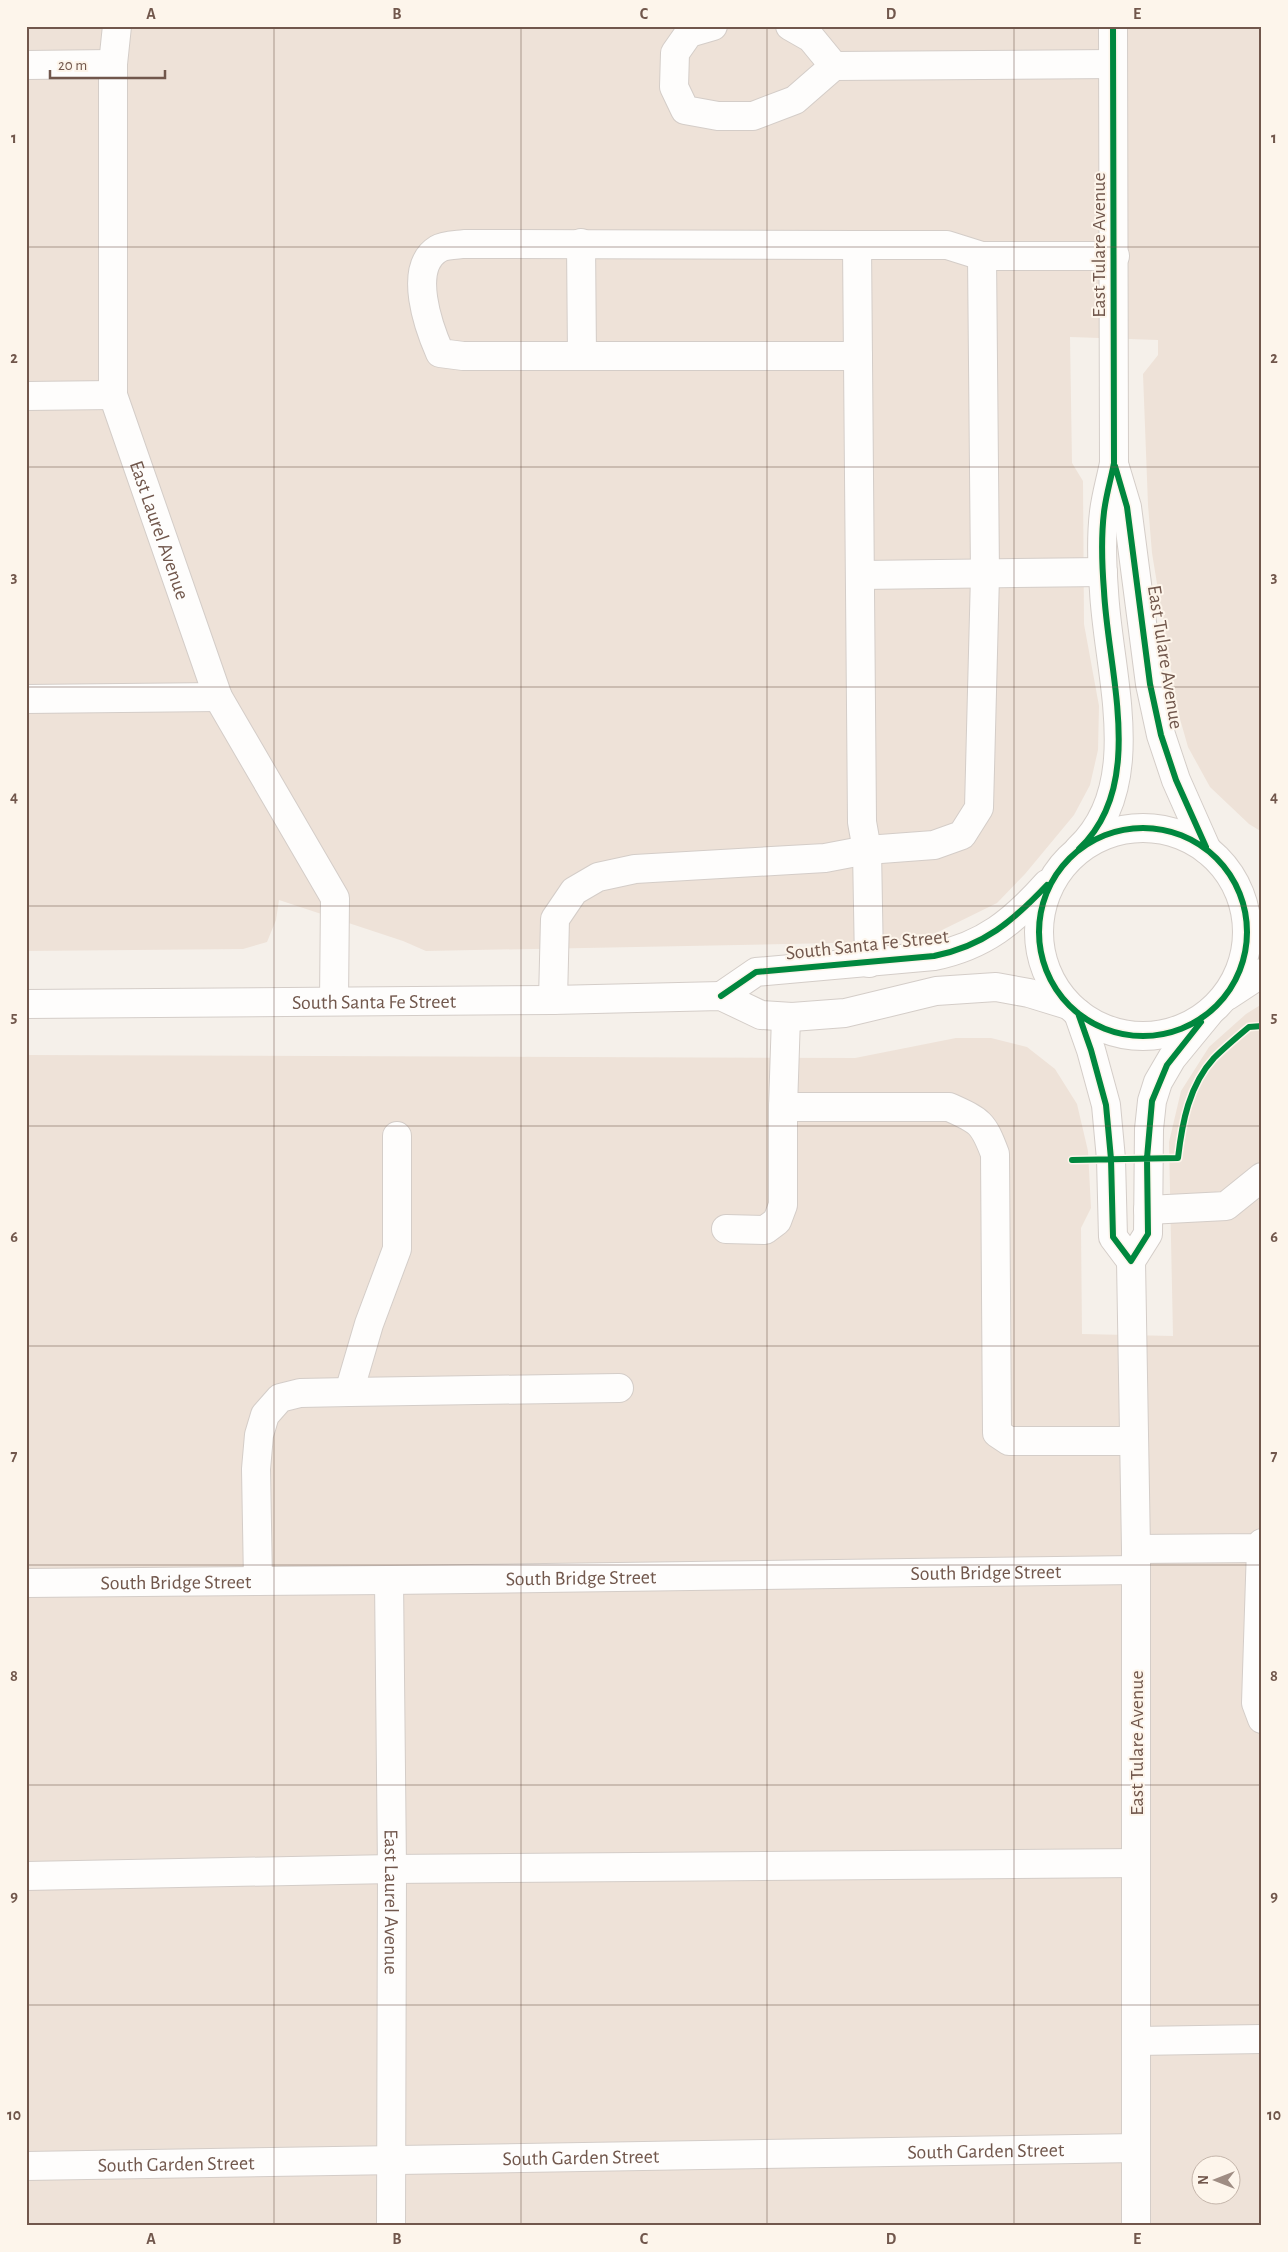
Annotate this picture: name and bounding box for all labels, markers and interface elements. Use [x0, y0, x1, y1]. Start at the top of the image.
text: A [146, 6, 156, 22]
text: B [392, 6, 402, 22]
text: C [640, 6, 649, 22]
text: D [886, 6, 897, 22]
text: E [1133, 6, 1141, 22]
scale bar [50, 48, 165, 80]
text: 20 m [58, 58, 87, 73]
text: 1 [11, 130, 17, 146]
text: 1 [1271, 130, 1277, 146]
street label: East Tulare Avenue [1089, 172, 1109, 318]
text: 2 [10, 350, 18, 366]
text: 2 [1270, 350, 1278, 366]
street label: East Laurel Avenue [126, 458, 192, 602]
text: 3 [11, 569, 18, 585]
text: 3 [1271, 569, 1278, 585]
street label: East Tulare Avenue [1144, 584, 1186, 730]
text: 4 [10, 789, 18, 805]
text: 4 [1270, 789, 1278, 805]
street label: South Santa Fe Street [784, 926, 950, 964]
street label: South Santa Fe Street [292, 992, 457, 1013]
text: 5 [11, 1009, 18, 1025]
text: 5 [1271, 1009, 1278, 1025]
text: 6 [10, 1229, 18, 1245]
text: 6 [1270, 1229, 1278, 1245]
text: 7 [11, 1448, 18, 1464]
text: 7 [1271, 1448, 1278, 1464]
street label: South Bridge Street [910, 1562, 1062, 1584]
street label: South Bridge Street [505, 1567, 657, 1589]
street label: South Bridge Street [100, 1572, 252, 1593]
text: 8 [10, 1668, 18, 1684]
text: 8 [1270, 1668, 1278, 1684]
street label: East Tulare Avenue [1127, 1670, 1147, 1816]
street label: East Laurel Avenue [381, 1829, 401, 1975]
text: 9 [10, 1888, 18, 1904]
text: 9 [1270, 1888, 1278, 1904]
text: 10 [7, 2107, 21, 2123]
text: 10 [1267, 2107, 1281, 2123]
street label: South Garden Street [907, 2140, 1065, 2163]
street label: South Garden Street [502, 2147, 660, 2169]
street label: South Garden Street [97, 2153, 255, 2176]
north arrow [1190, 2154, 1240, 2204]
text: N [1197, 2175, 1211, 2185]
text: A [146, 2231, 156, 2247]
text: B [392, 2231, 402, 2247]
text: C [640, 2231, 649, 2247]
text: D [886, 2231, 897, 2247]
text: E [1133, 2231, 1141, 2247]

